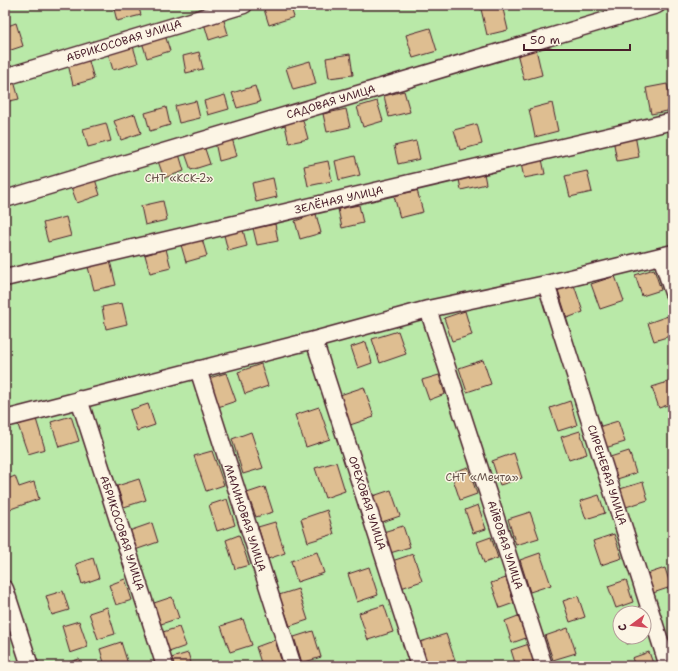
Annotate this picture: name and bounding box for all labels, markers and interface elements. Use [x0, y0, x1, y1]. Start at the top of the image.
street label: АБРИКОСОВАЯ УЛИЦА [64, 16, 184, 66]
scale bar [524, 26, 630, 52]
text: 50 m [530, 32, 560, 48]
street label: САДОВАЯ УЛИЦА [285, 81, 377, 123]
park label: СНТ «КСК-2» [145, 171, 213, 186]
street label: ЗЕЛЁНАЯ УЛИЦА [293, 182, 385, 218]
street label: СИРЕНЕВАЯ УЛИЦА [584, 423, 630, 527]
street label: ОРЕХОВАЯ УЛИЦА [345, 454, 389, 552]
street label: МАЛИНОВАЯ УЛИЦА [221, 462, 269, 574]
park label: СНТ «Мечта» [445, 470, 519, 485]
street label: АБРИКОСОВАЯ УЛИЦА [96, 474, 148, 592]
street label: АЙВОВАЯ УЛИЦА [484, 498, 527, 591]
north arrow [612, 605, 652, 645]
text: С [615, 622, 631, 633]

